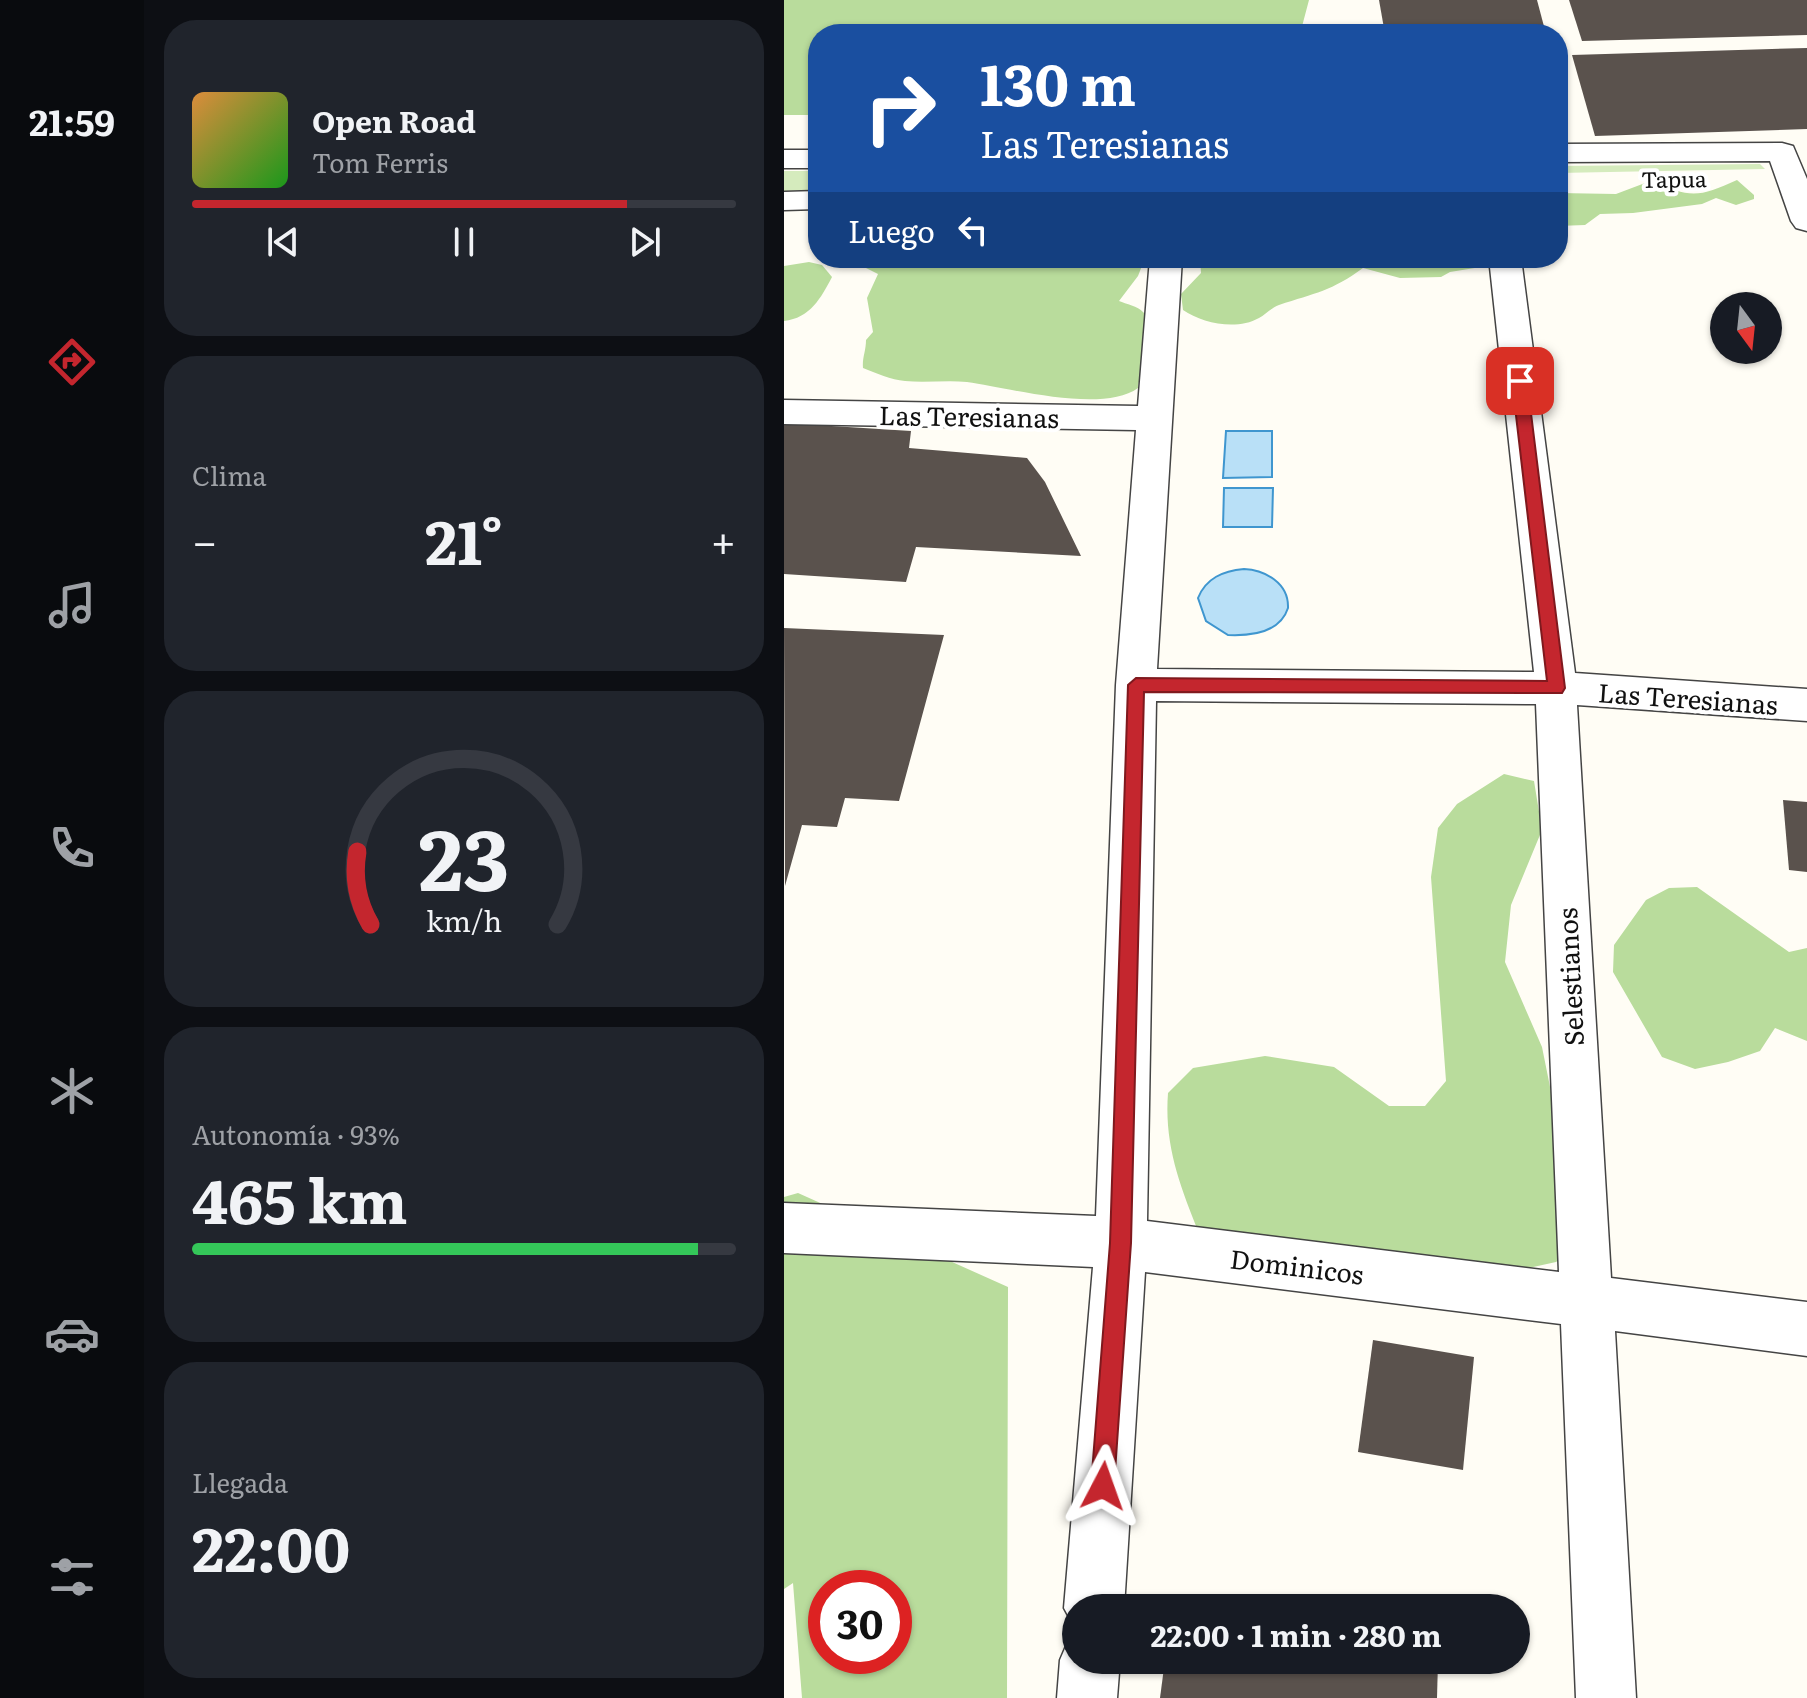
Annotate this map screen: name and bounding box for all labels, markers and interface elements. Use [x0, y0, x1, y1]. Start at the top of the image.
text: 130 m [980, 40, 1136, 123]
icon: right [848, 56, 952, 160]
text: 21:59 [29, 94, 115, 147]
text: Open Road [312, 98, 476, 142]
text: Las Teresianas [980, 116, 1229, 169]
text: Tom Ferris [312, 142, 448, 181]
street label: Tapua [1641, 161, 1707, 195]
text: Luego [848, 208, 935, 252]
icon: left [951, 208, 995, 252]
icon: previous [261, 220, 305, 264]
icon: pause [442, 220, 486, 264]
icon: next [623, 220, 667, 264]
north arrow [1710, 292, 1782, 364]
map controls [1710, 292, 1782, 364]
icon: directions [44, 334, 100, 390]
pin [1486, 347, 1554, 415]
icon: arrive [1498, 359, 1542, 403]
street label: Las Teresianas [879, 394, 1059, 436]
text: Clima [192, 455, 267, 494]
text: 21° [425, 494, 503, 583]
text: − [192, 506, 218, 572]
text: + [710, 506, 736, 572]
icon: music [44, 577, 100, 633]
street label: Las Teresianas [1597, 671, 1779, 723]
text: 23 [418, 793, 510, 917]
icon: phone [44, 820, 100, 876]
text: km/h [426, 898, 502, 941]
street label: Selestianos [1546, 907, 1592, 1047]
icon: climate [44, 1063, 100, 1119]
text: Autonomía · 93% [192, 1114, 400, 1153]
text: 465 km [192, 1153, 408, 1242]
street label: Dominicos [1228, 1237, 1366, 1293]
icon: car [44, 1306, 100, 1362]
position arrow [1061, 1444, 1145, 1528]
text: Llegada [192, 1462, 288, 1501]
text: 22:00 [192, 1501, 350, 1590]
icon: filters [44, 1549, 100, 1605]
speed limit sign: 30 [808, 1570, 912, 1674]
text: 22:00 · 1 min · 280 m [1150, 1612, 1442, 1656]

